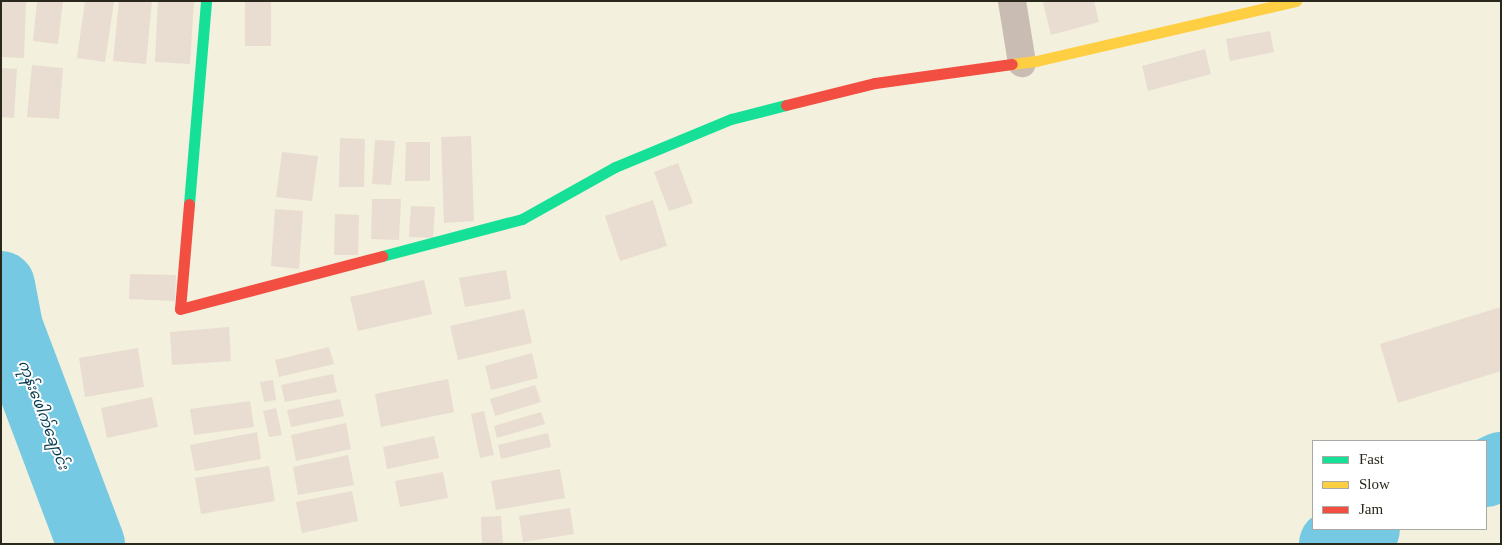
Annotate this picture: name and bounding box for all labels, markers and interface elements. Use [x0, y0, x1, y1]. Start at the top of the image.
water label: ကုန်းဖေါက်ချောင်း [14, 358, 72, 472]
legend [1312, 440, 1487, 530]
text: Fast [1359, 451, 1384, 467]
text: Slow [1359, 476, 1390, 492]
text: Jam [1359, 501, 1383, 517]

